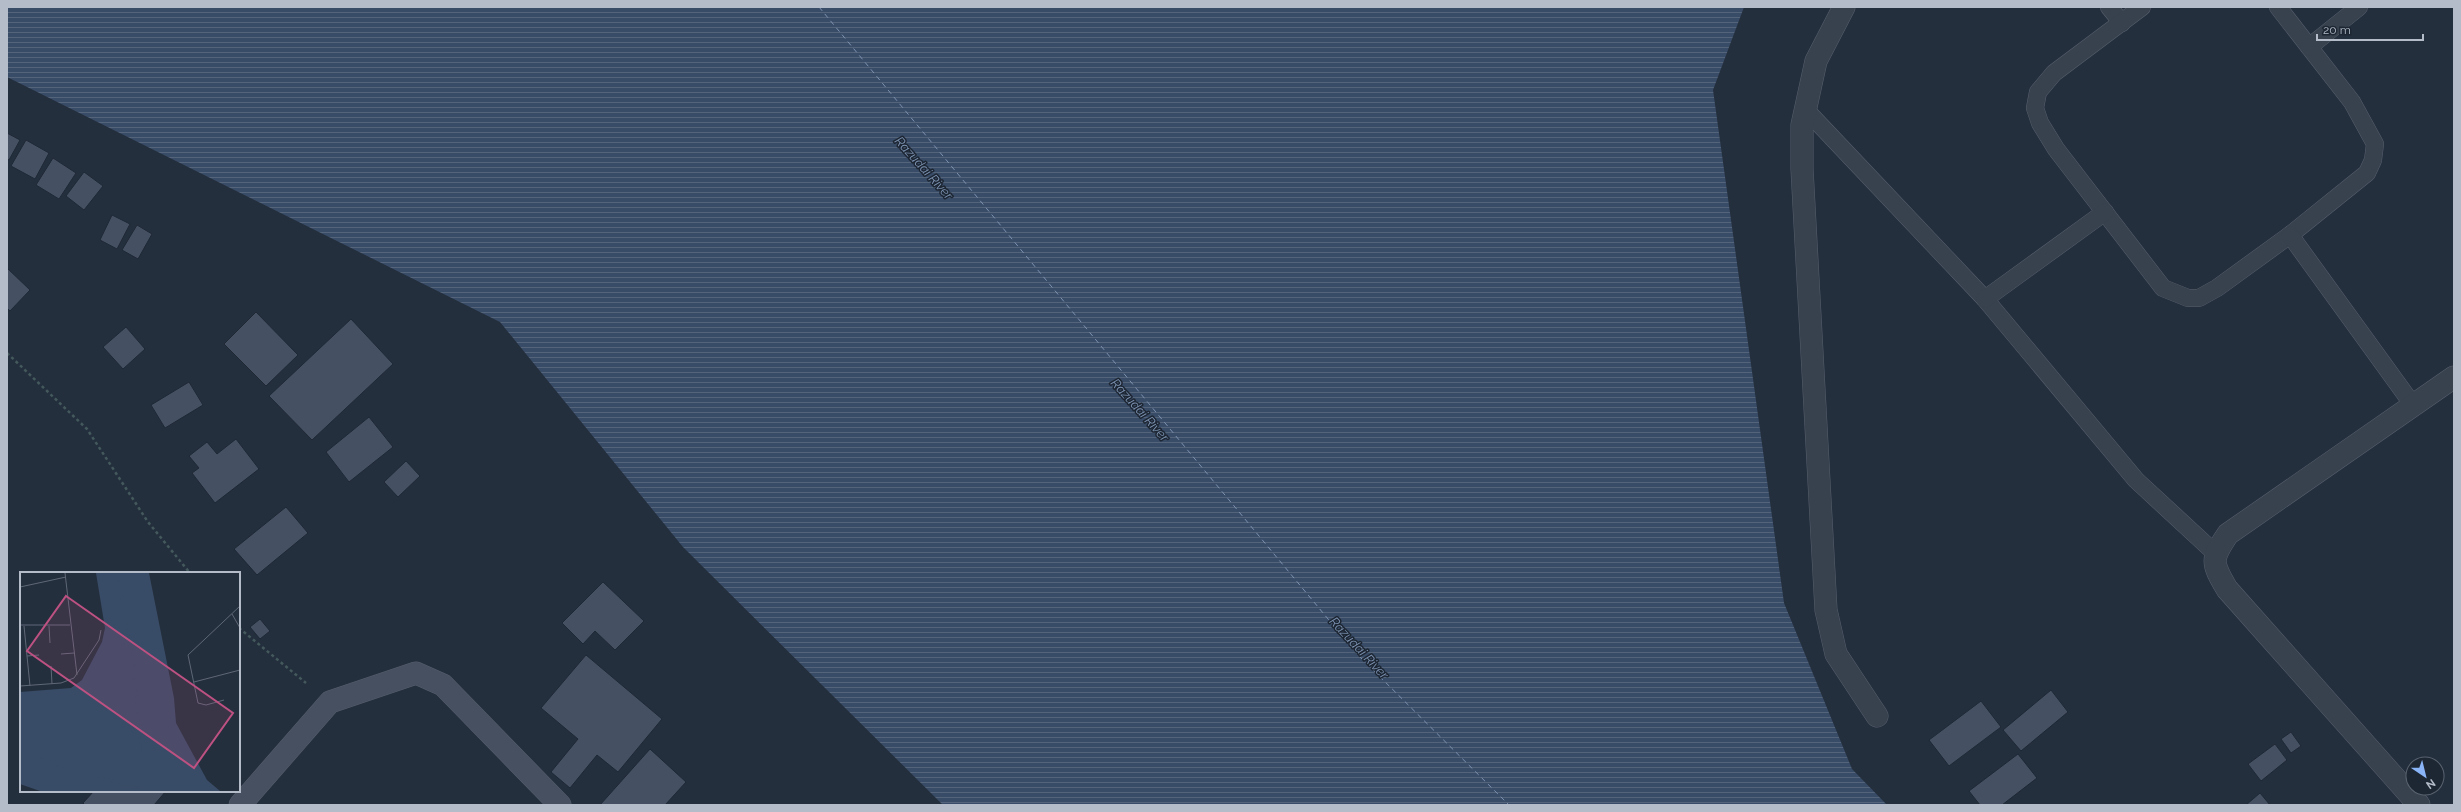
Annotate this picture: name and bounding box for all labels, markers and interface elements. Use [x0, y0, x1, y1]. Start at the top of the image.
scale bar [2317, 16, 2423, 42]
text: 20 m [2323, 23, 2351, 37]
water label: Razudai River [892, 134, 956, 203]
water label: Razudai River [1108, 376, 1172, 445]
inset map [20, 572, 240, 792]
water label: Razudai River [1326, 614, 1392, 683]
north arrow [2405, 756, 2445, 796]
text: N [2423, 776, 2438, 792]

